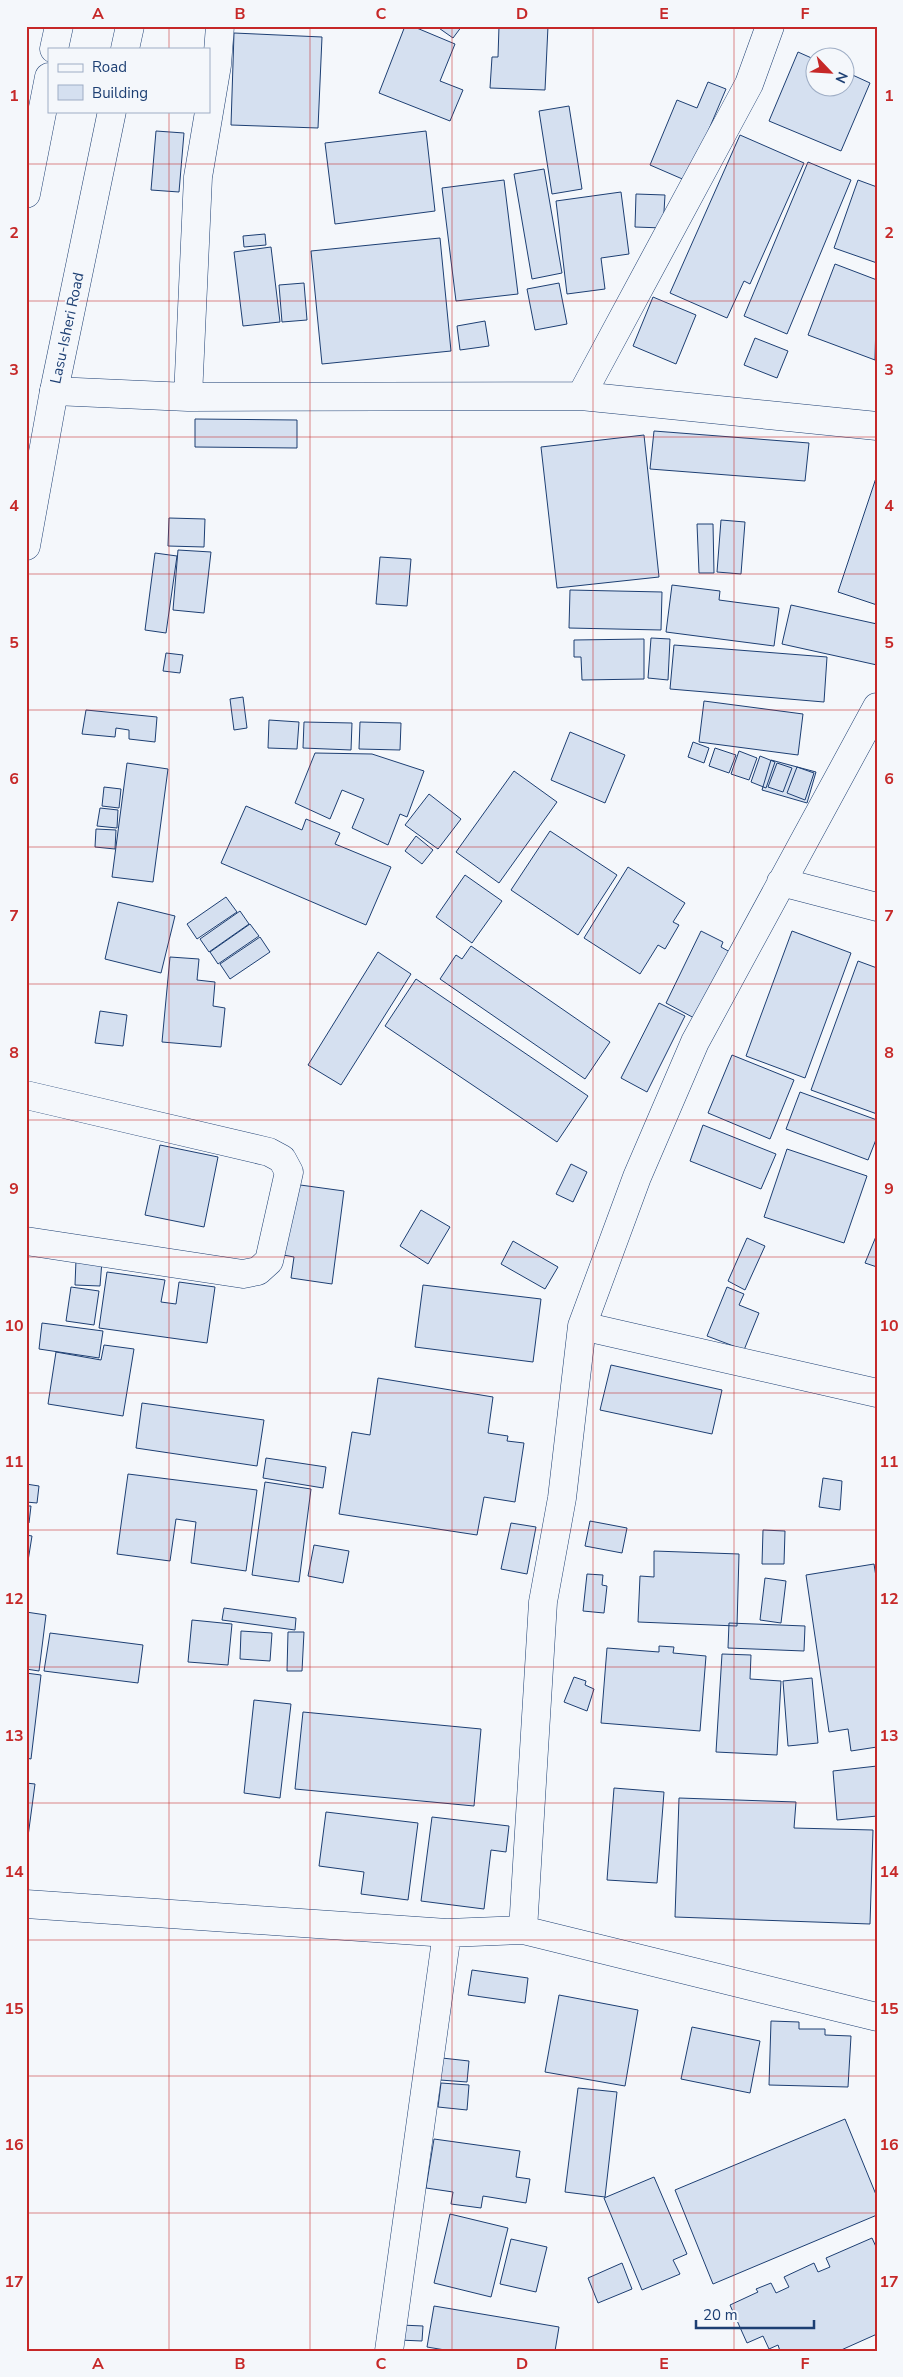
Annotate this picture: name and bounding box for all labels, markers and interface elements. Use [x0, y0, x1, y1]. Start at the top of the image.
text: A [92, 3, 104, 25]
text: B [234, 3, 246, 25]
text: C [376, 3, 387, 25]
text: D [516, 3, 528, 25]
text: E [659, 3, 669, 25]
text: F [801, 3, 810, 25]
legend [48, 48, 210, 112]
north arrow [806, 48, 856, 98]
text: Road [92, 57, 127, 77]
text: N [831, 69, 852, 86]
text: Building [92, 83, 148, 103]
text: 1 [9, 85, 19, 107]
text: 1 [884, 85, 894, 107]
text: 2 [9, 222, 19, 244]
text: 2 [884, 222, 894, 244]
street label: Lasu-Isheri Road [45, 271, 89, 385]
text: 3 [9, 359, 19, 381]
text: 3 [884, 359, 894, 381]
text: 4 [9, 495, 19, 517]
text: 4 [884, 495, 894, 517]
text: 5 [9, 632, 19, 654]
text: 5 [884, 632, 894, 654]
text: 6 [9, 768, 19, 790]
text: 6 [884, 768, 894, 790]
text: 7 [9, 905, 19, 927]
text: 7 [884, 905, 894, 927]
text: 8 [9, 1042, 19, 1064]
text: 8 [884, 1042, 894, 1064]
text: 9 [9, 1178, 19, 1200]
text: 9 [884, 1178, 894, 1200]
text: 10 [4, 1315, 24, 1337]
text: 10 [879, 1315, 899, 1337]
text: 11 [4, 1451, 24, 1473]
text: 11 [879, 1451, 899, 1473]
text: 12 [4, 1588, 24, 1610]
text: 12 [879, 1588, 899, 1610]
text: 13 [4, 1725, 24, 1747]
text: 13 [879, 1725, 899, 1747]
text: 14 [4, 1861, 24, 1883]
text: 14 [879, 1861, 899, 1883]
text: 15 [4, 1998, 24, 2020]
text: 15 [879, 1998, 899, 2020]
text: 16 [4, 2134, 24, 2156]
text: 16 [879, 2134, 899, 2156]
text: 17 [4, 2271, 24, 2293]
text: 17 [879, 2271, 899, 2293]
scale bar [696, 2297, 813, 2329]
text: 20 m [703, 2305, 738, 2325]
text: A [92, 2353, 104, 2375]
text: B [234, 2353, 246, 2375]
text: C [376, 2353, 387, 2375]
text: D [516, 2353, 528, 2375]
text: E [659, 2353, 669, 2375]
text: F [801, 2353, 810, 2375]

